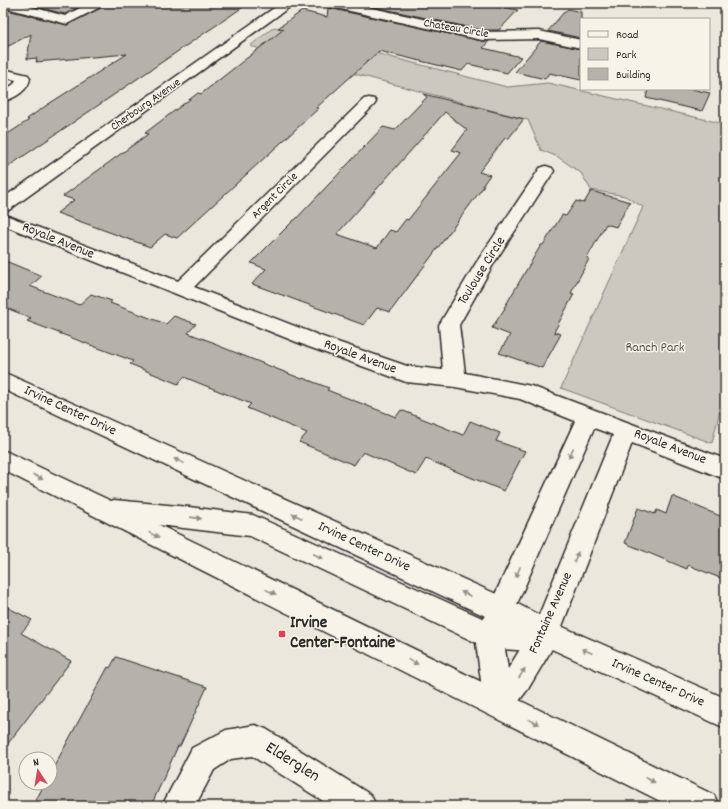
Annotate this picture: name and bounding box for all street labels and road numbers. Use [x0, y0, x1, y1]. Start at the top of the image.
street label: Chateau Circle [422, 15, 490, 43]
street label: Cherbourg Avenue [107, 74, 185, 136]
street label: Argent Circle [248, 169, 302, 223]
street label: Royale Avenue [19, 217, 97, 265]
street label: Toulouse Circle [453, 233, 511, 309]
street label: Royale Avenue [321, 335, 399, 379]
street label: Irvine Center Drive [20, 381, 120, 441]
street label: Royale Avenue [631, 424, 709, 470]
street label: Irvine Center Drive [314, 517, 414, 577]
street label: Fontaine Avenue [524, 569, 578, 657]
street label: Irvine Center Drive [608, 654, 708, 712]
street label: Elderglen [260, 737, 324, 789]

